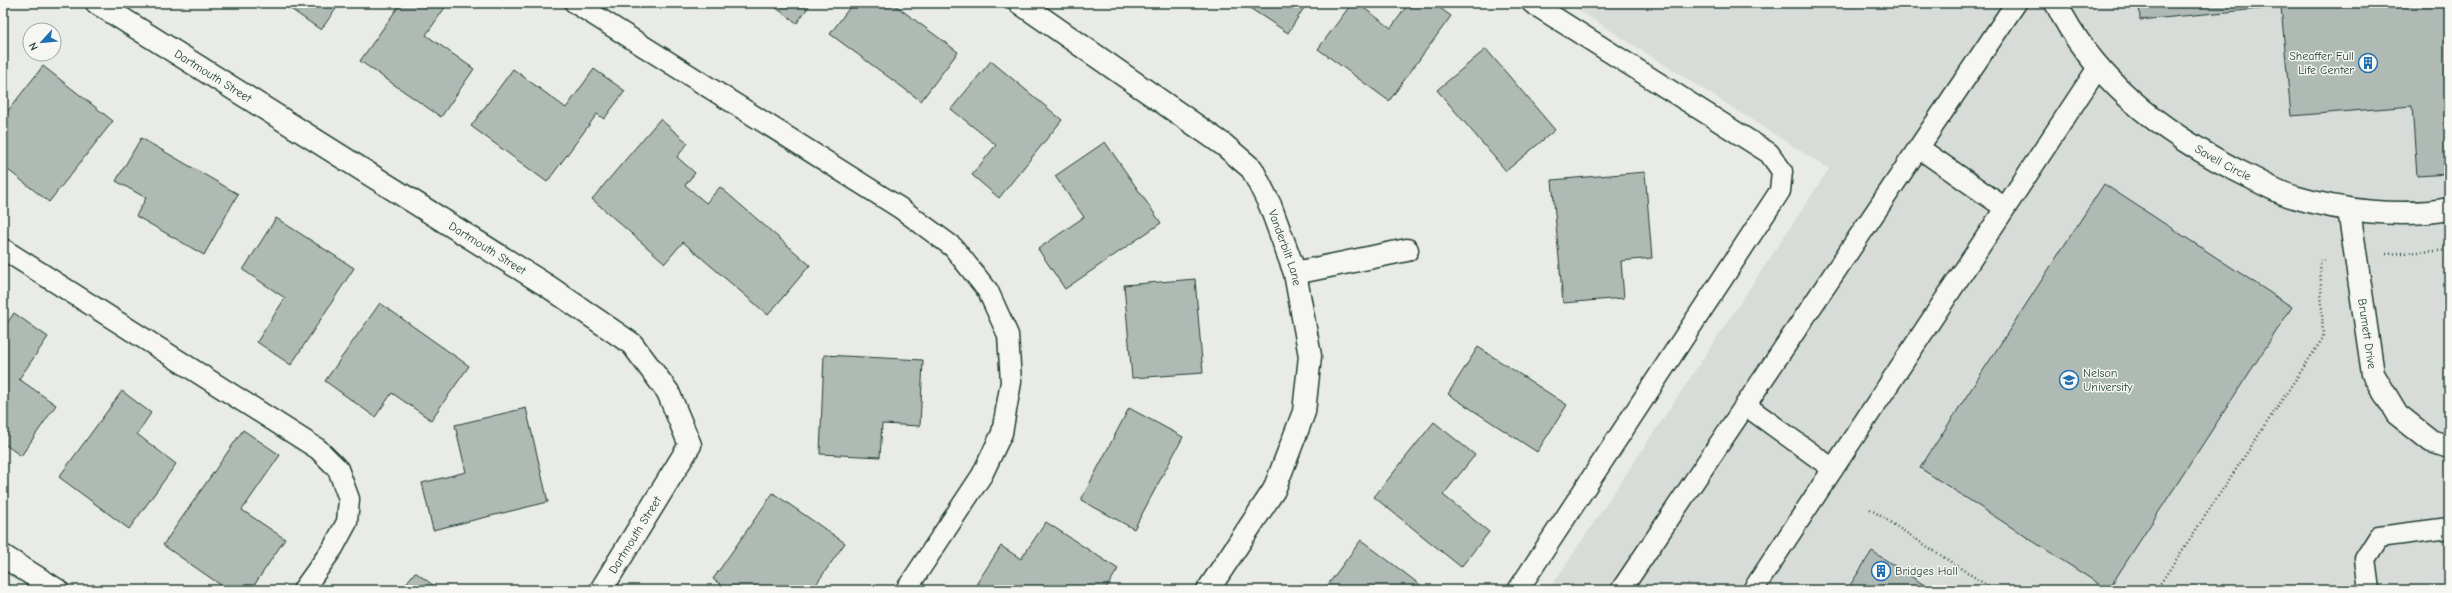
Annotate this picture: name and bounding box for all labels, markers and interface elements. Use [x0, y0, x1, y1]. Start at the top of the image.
north arrow [22, 22, 62, 62]
text: N [26, 40, 41, 52]
street label: Dartmouth Street [172, 46, 255, 106]
place label: Sheaffer Full Life Center [2289, 49, 2354, 77]
building icon: Sheaffer Full Life Center [2357, 52, 2379, 74]
street label: Savell Circle [2192, 142, 2254, 184]
street label: Vanderbilt Lane [1265, 208, 1304, 287]
street label: Dartmouth Street [446, 219, 529, 278]
street label: Brumett Drive [2355, 298, 2379, 370]
place label: Nelson University [2083, 366, 2133, 394]
school or university icon: Nelson University [2058, 369, 2080, 391]
street label: Dartmouth Street [606, 493, 665, 576]
building icon: Bridges Hall [1870, 560, 1892, 582]
place label: Bridges Hall [1895, 564, 1958, 578]

